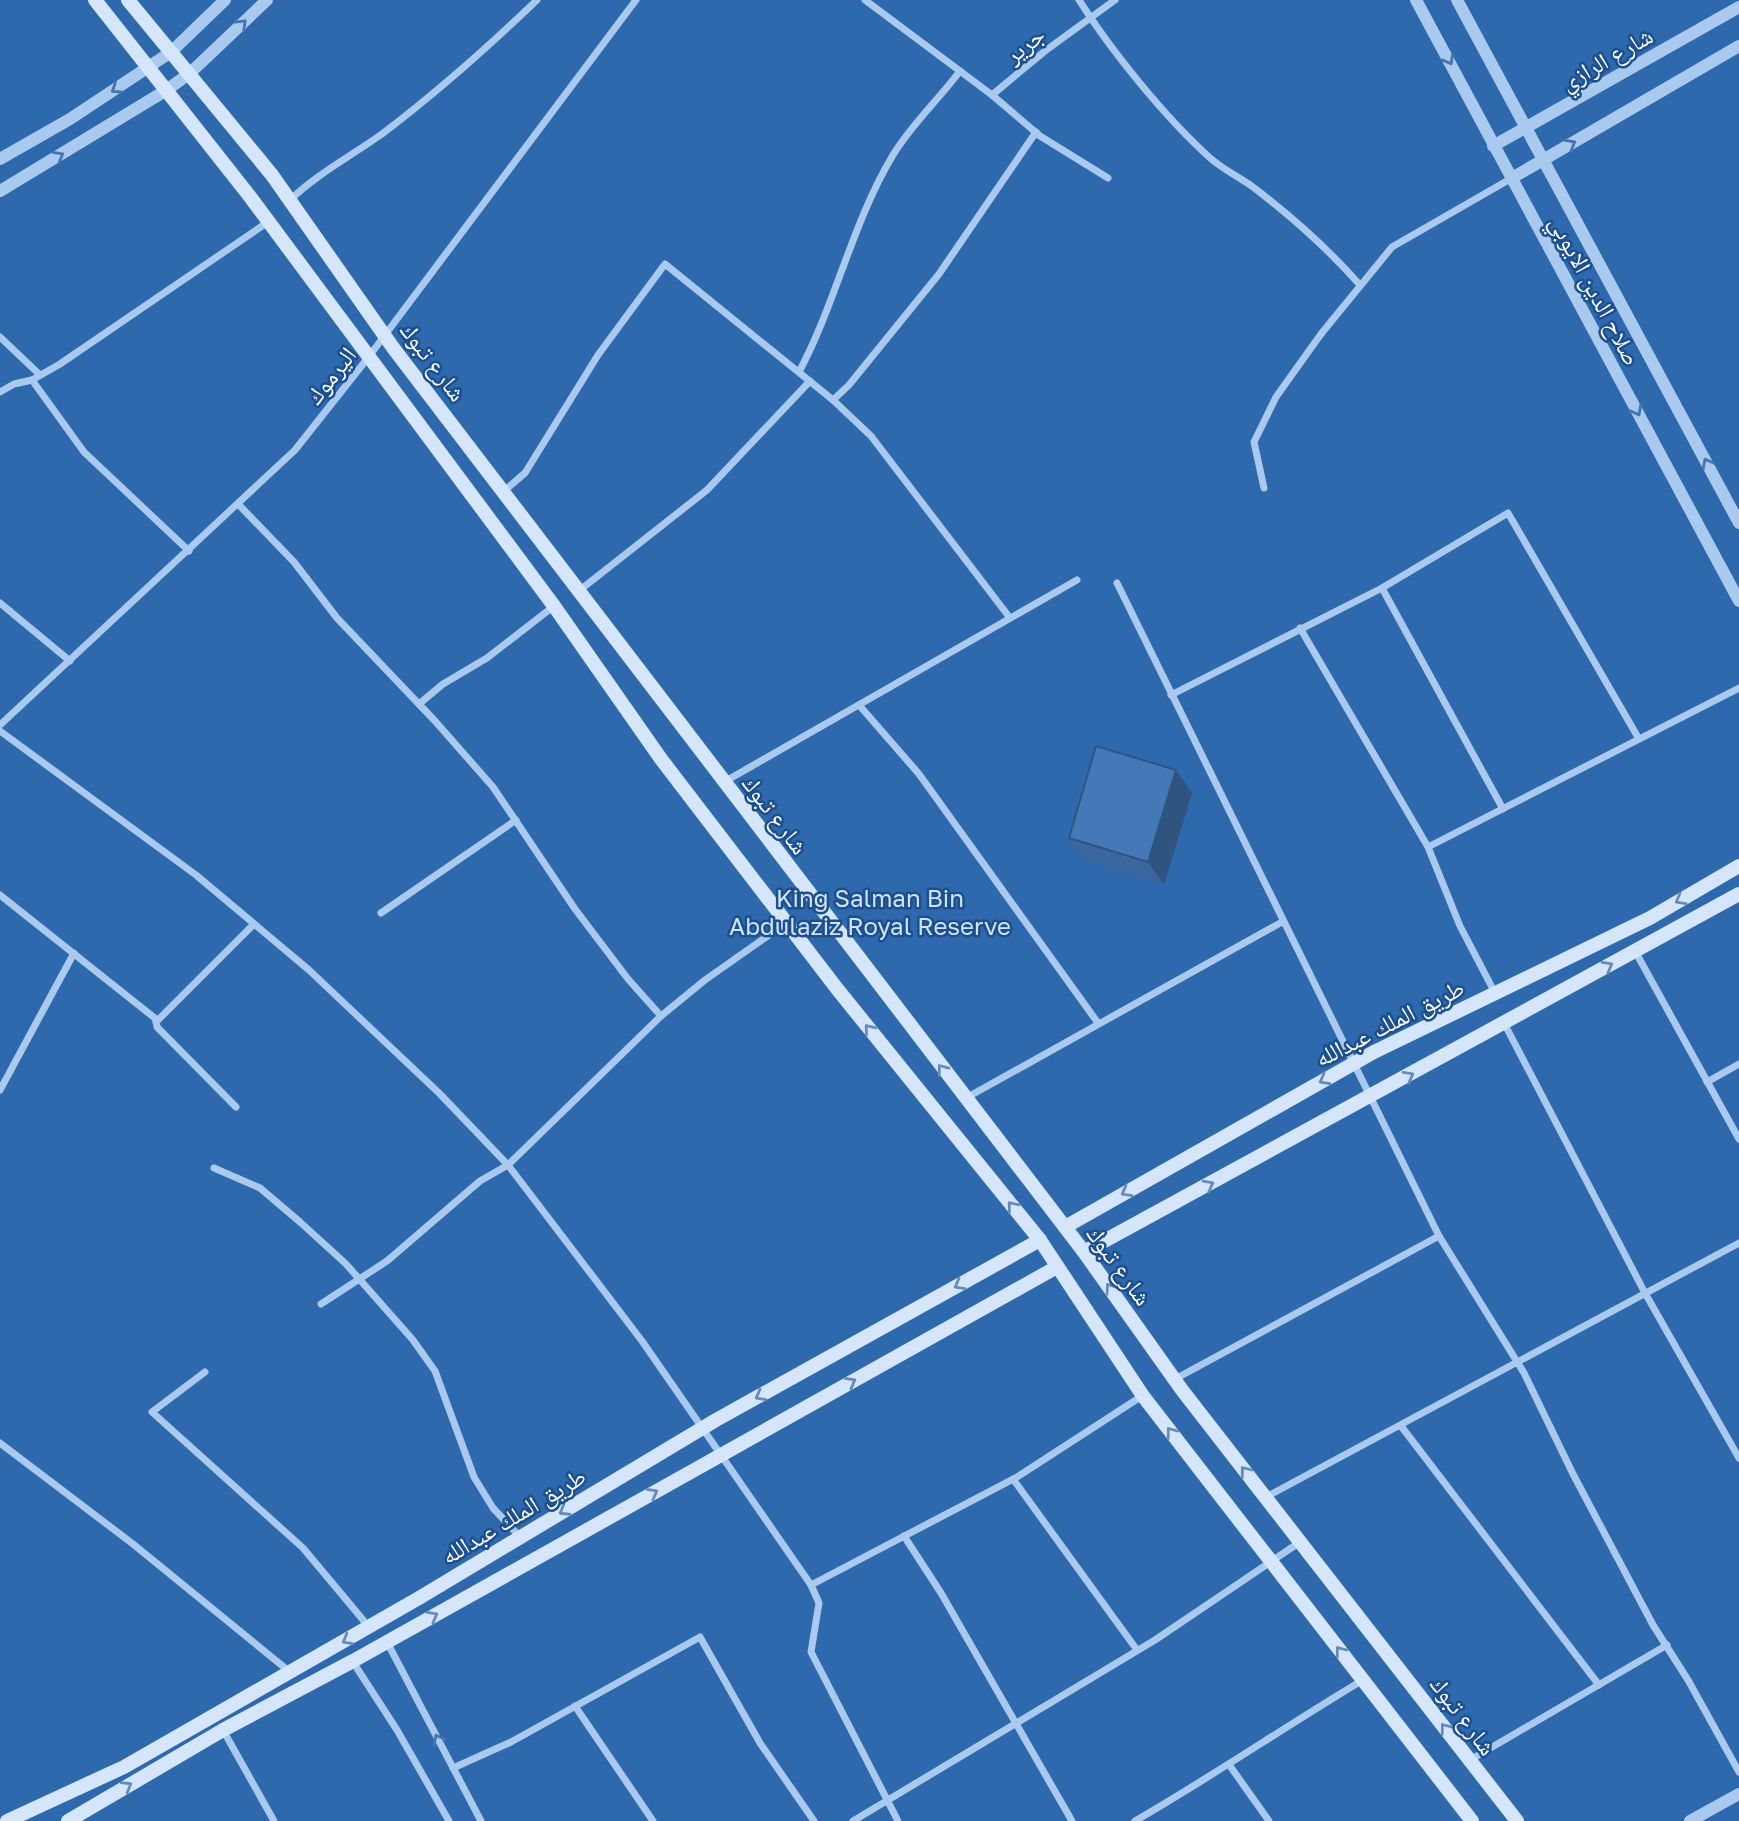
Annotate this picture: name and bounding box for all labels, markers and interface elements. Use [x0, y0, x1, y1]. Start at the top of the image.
one-way arrow [234, 19, 247, 32]
street label: جرير [997, 19, 1050, 70]
street label: شارع الرازي [1555, 20, 1660, 101]
one-way arrow [1440, 53, 1454, 65]
one-way arrow [110, 81, 123, 94]
one-way arrow [1564, 139, 1576, 152]
one-way arrow [51, 152, 64, 165]
street label: صلاح الدين الايوبي [1539, 210, 1648, 373]
street label: شارع تبوك [393, 316, 473, 407]
street label: اليرموك [299, 341, 362, 410]
one-way arrow [1629, 404, 1642, 417]
one-way arrow [1702, 458, 1715, 470]
street label: شارع تبوك [735, 769, 815, 860]
park label: King Salman Bin Abdulaziz Royal Reserve [729, 883, 1011, 940]
one-way arrow [1675, 892, 1687, 905]
one-way arrow [1601, 961, 1613, 974]
street label: طريق الملك عبدالله [1310, 972, 1469, 1073]
one-way arrow [865, 1025, 877, 1038]
one-way arrow [938, 1064, 951, 1076]
one-way arrow [1401, 1071, 1414, 1084]
one-way arrow [1319, 1072, 1331, 1085]
one-way arrow [1202, 1180, 1215, 1194]
one-way arrow [1121, 1184, 1133, 1197]
one-way arrow [1008, 1202, 1020, 1215]
street label: شارع تبوك [1080, 1219, 1159, 1312]
one-way arrow [953, 1277, 966, 1290]
one-way arrow [1106, 1283, 1118, 1296]
one-way arrow [844, 1377, 857, 1390]
one-way arrow [754, 1388, 767, 1401]
one-way arrow [1166, 1427, 1179, 1440]
street label: طريق الملك عبدالله [435, 1460, 591, 1570]
one-way arrow [1240, 1467, 1253, 1479]
one-way arrow [645, 1488, 658, 1501]
one-way arrow [558, 1503, 571, 1516]
one-way arrow [426, 1611, 438, 1624]
one-way arrow [341, 1632, 354, 1645]
one-way arrow [1336, 1646, 1349, 1658]
street label: شارع تبوك [1423, 1670, 1503, 1761]
one-way arrow [1441, 1723, 1454, 1736]
one-way arrow [433, 1734, 446, 1746]
one-way arrow [119, 1782, 132, 1795]

